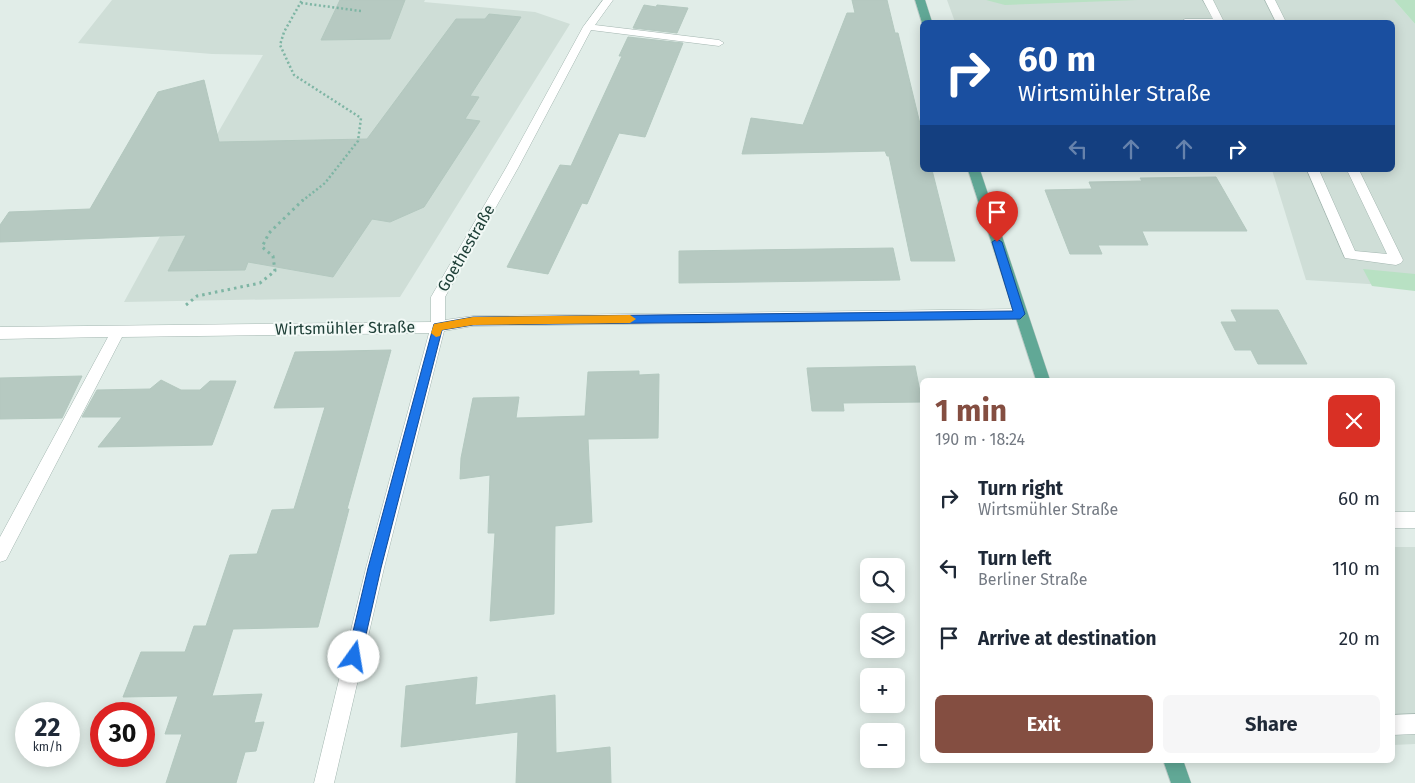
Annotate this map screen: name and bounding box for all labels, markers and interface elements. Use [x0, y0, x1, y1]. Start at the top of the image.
text: 60 m [1018, 38, 1096, 80]
icon: right [935, 40, 1000, 105]
text: Wirtsmühler Straße [1018, 80, 1211, 107]
icon: left [1064, 135, 1092, 163]
icon: ahead [1117, 135, 1145, 163]
icon: ahead [1170, 135, 1198, 163]
icon: right [1223, 135, 1251, 163]
pin [976, 191, 1018, 242]
icon: arrive [983, 198, 1011, 226]
street label: Goethestraße [433, 201, 499, 295]
street label: Wirtsmühler Straße [275, 317, 415, 339]
text: 1 min [935, 393, 1007, 429]
button: close [1328, 395, 1380, 447]
text: 190 m · 18:24 [935, 430, 1025, 449]
text: Turn right [978, 477, 1063, 500]
icon: right [935, 484, 963, 512]
text: 60 m [1338, 487, 1380, 510]
text: Wirtsmühler Straße [978, 500, 1118, 519]
text: Turn left [978, 547, 1052, 570]
icon: left [935, 554, 963, 582]
text: 110 m [1332, 557, 1380, 580]
map controls [860, 558, 905, 768]
button: search [860, 558, 905, 603]
text: Berliner Straße [978, 570, 1087, 589]
button: layers [860, 613, 905, 658]
icon: arrive [935, 624, 963, 652]
text: Arrive at destination [978, 627, 1157, 650]
text: 20 m [1339, 627, 1380, 650]
position arrow [327, 630, 379, 682]
button: + [860, 668, 905, 713]
button: Exit [935, 695, 1153, 753]
button: Share [1163, 695, 1380, 753]
speed limit sign: 30 [90, 702, 155, 767]
text: 22 [35, 713, 60, 743]
button: − [860, 723, 905, 768]
text: km/h [33, 740, 62, 754]

